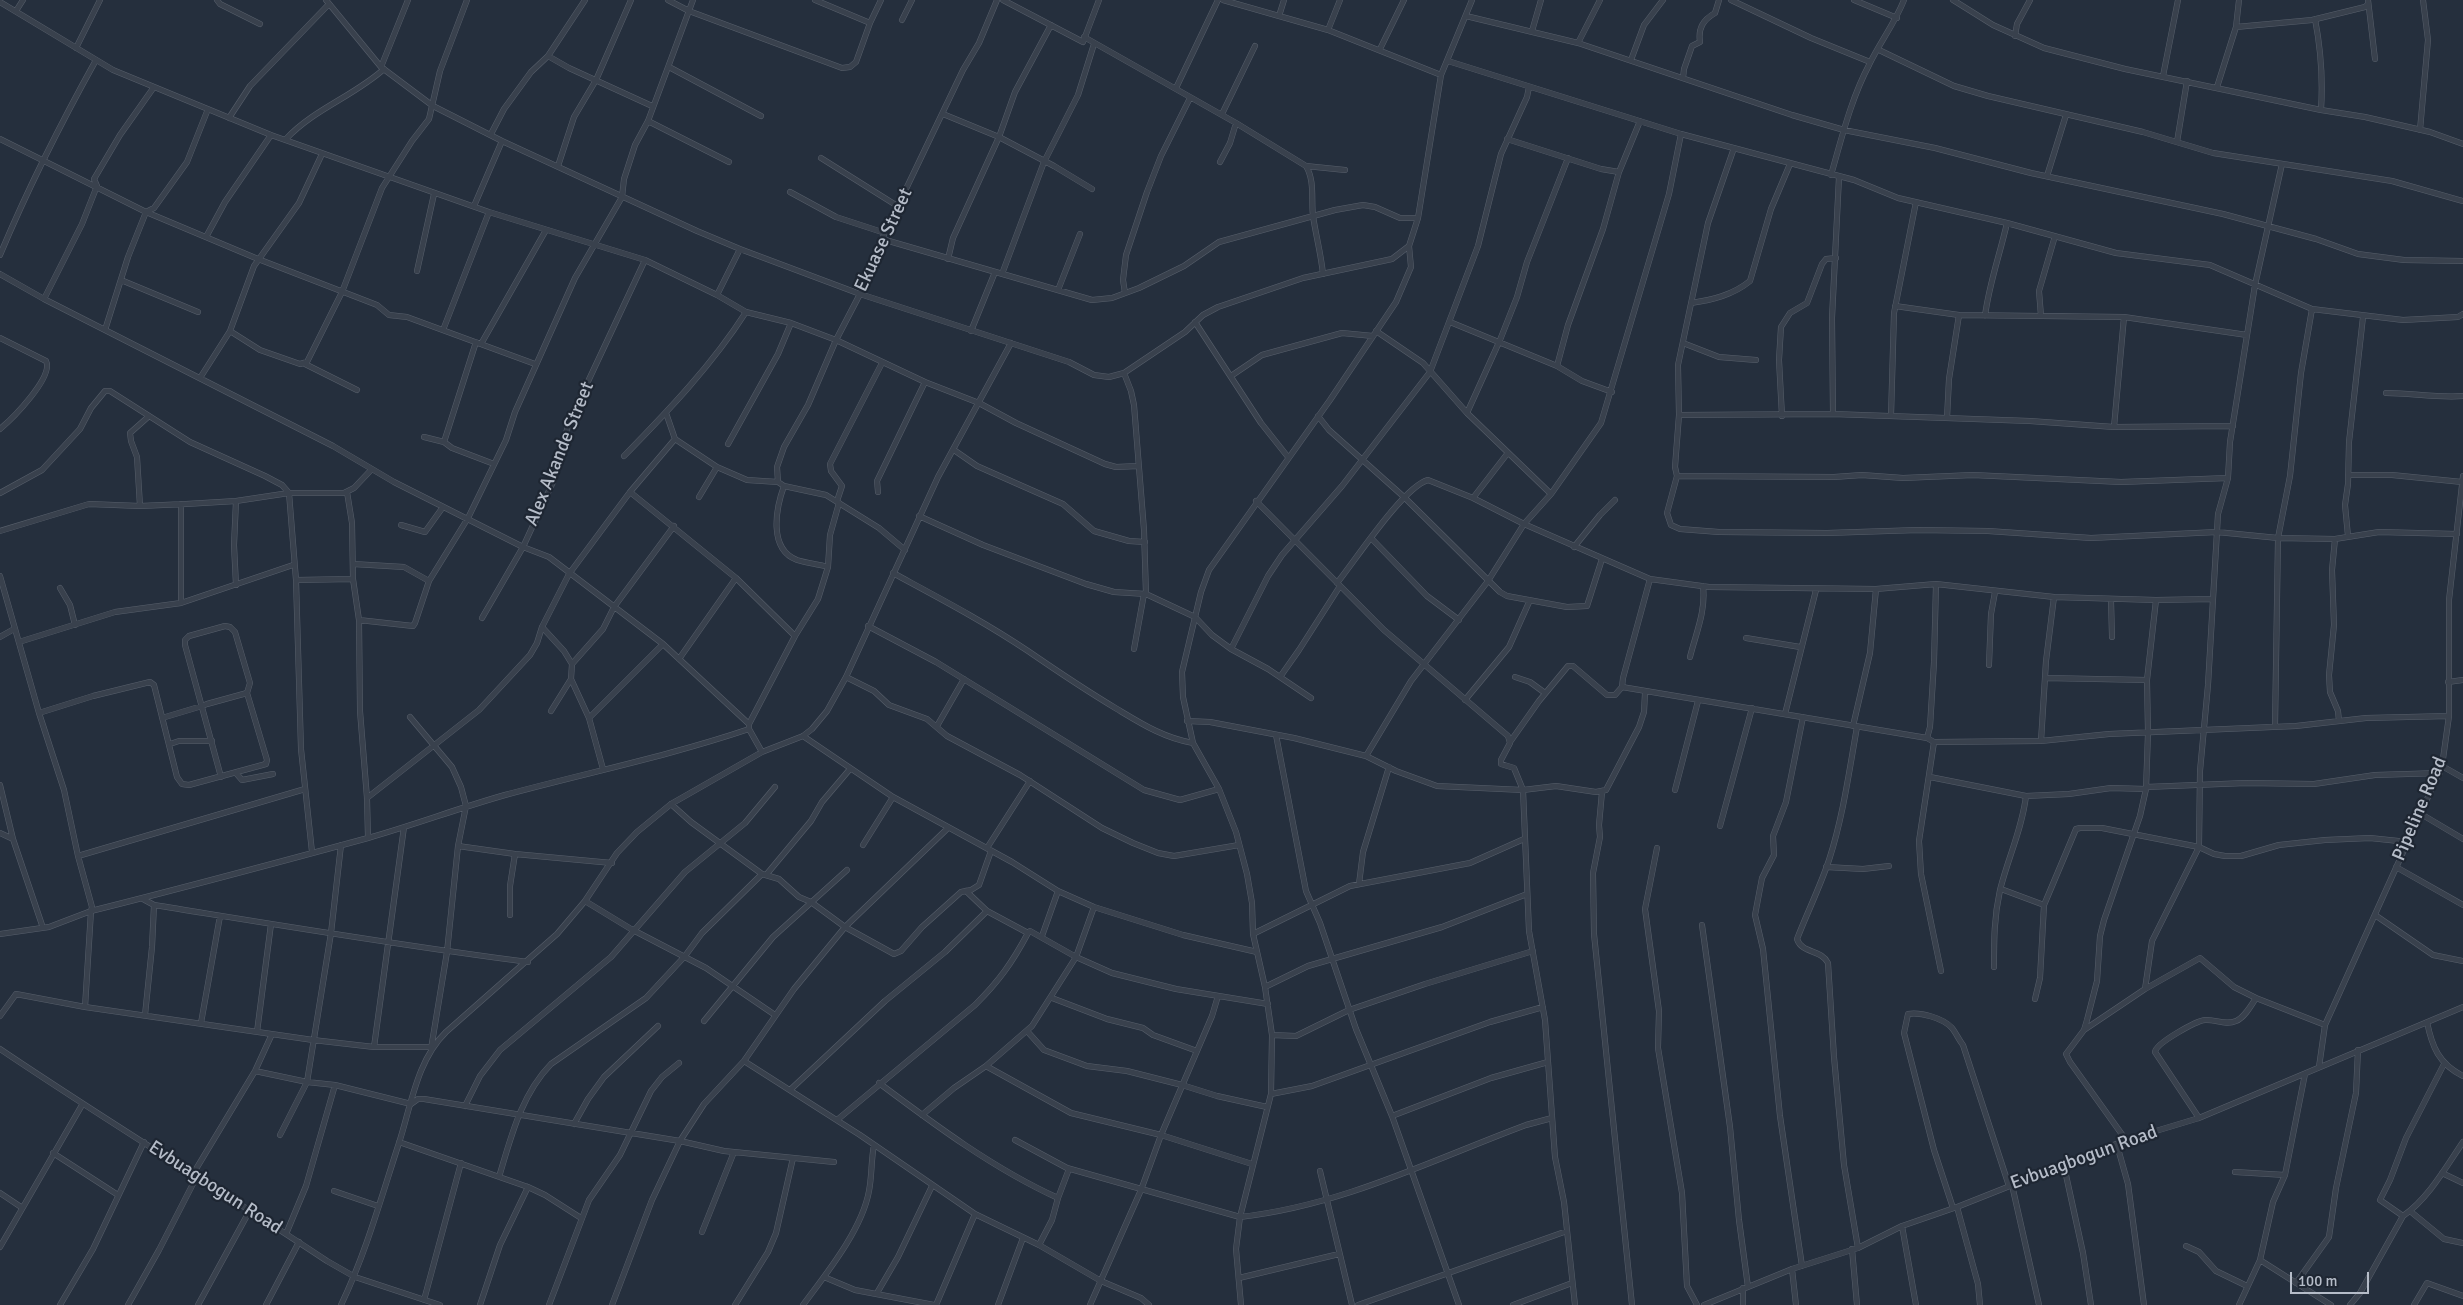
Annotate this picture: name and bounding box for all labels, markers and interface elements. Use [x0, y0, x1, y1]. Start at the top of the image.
street label: Ekuase Street [850, 185, 918, 295]
street label: Alex Akande Street [521, 378, 599, 530]
street label: Pipeline Road [2388, 754, 2452, 864]
street label: Evbuagbogun Road [2007, 1121, 2161, 1195]
street label: Evbuagbogun Road [144, 1136, 286, 1240]
scale bar [2293, 1262, 2372, 1294]
text: 100 m [2298, 1272, 2338, 1290]

